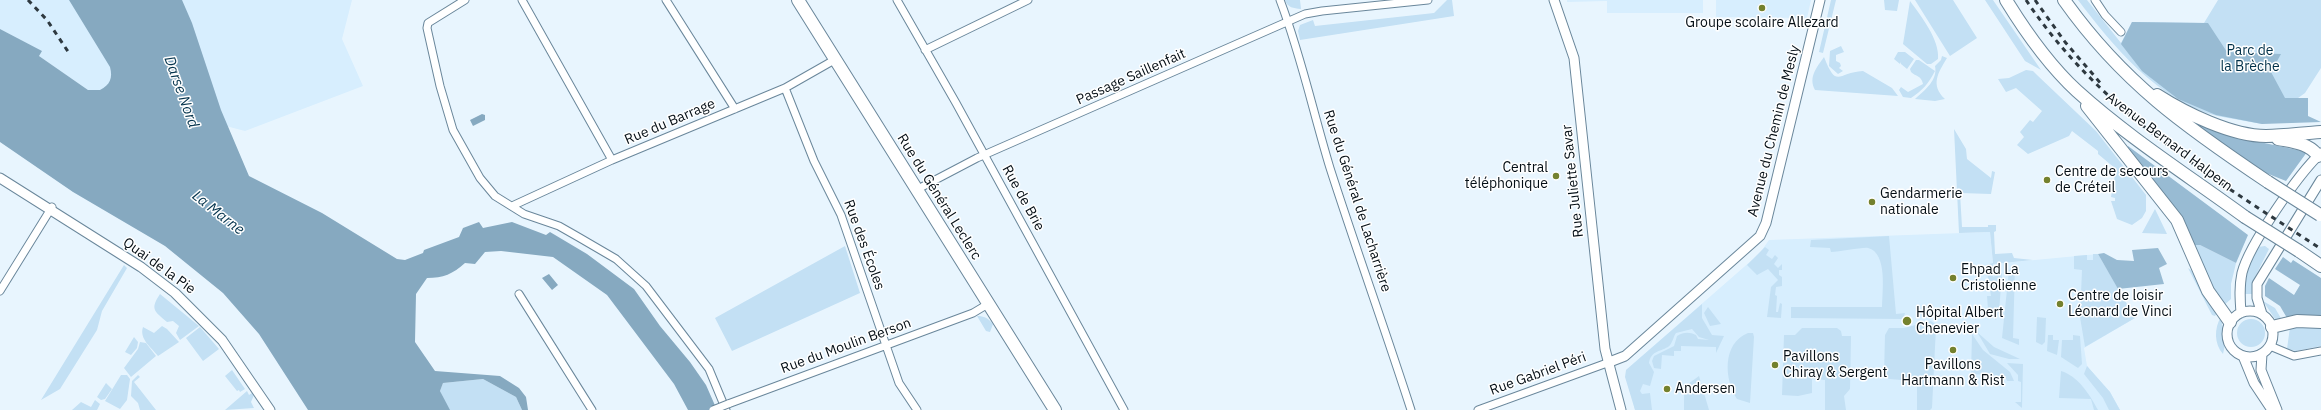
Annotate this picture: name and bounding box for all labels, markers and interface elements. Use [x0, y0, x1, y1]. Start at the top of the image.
marker: Groupe scolaire Allezard [1757, 3, 1767, 13]
place label: Groupe scolaire Allezard [1685, 15, 1839, 31]
street label: Avenue du Chemin de Mesly [1745, 43, 1803, 219]
park label: Parc de la Brèche [2220, 43, 2280, 76]
street label: Passage Saillenfait [1074, 45, 1188, 109]
water label: Darse Nord [160, 54, 202, 130]
street label: Avenue Bernard Halpern [2102, 89, 2236, 195]
street label: Rue du Barrage [622, 95, 718, 149]
street label: Rue du Général de Lacharrière [1320, 108, 1394, 294]
street label: Rue Juliette Savar [1559, 124, 1587, 238]
street label: Rue du Général Leclerc [893, 131, 985, 263]
place label: Central téléphonique [1465, 160, 1548, 192]
street label: Rue de Brie [998, 162, 1048, 234]
place label: Centre de secours de Créteil [2055, 164, 2169, 196]
marker: Central téléphonique [1551, 171, 1561, 181]
marker: Centre de secours de Créteil [2042, 175, 2052, 185]
place label: Gendarmerie nationale [1880, 186, 1962, 218]
water label: La Marne [188, 187, 248, 239]
marker: Gendarmerie nationale [1867, 197, 1877, 207]
street label: Rue des Écoles [840, 198, 888, 292]
street label: Quai de la Pie [119, 234, 199, 298]
place label: Ehpad La Cristolienne [1961, 262, 2036, 294]
marker: Ehpad La Cristolienne [1948, 273, 1958, 283]
place label: Centre de loisir Léonard de Vinci [2068, 288, 2172, 320]
marker: Centre de loisir Léonard de Vinci [2055, 299, 2065, 309]
place label: Hôpital Albert Chenevier [1916, 305, 2004, 338]
street label: Rue du Moulin Berson [778, 315, 914, 377]
marker: Hôpital Albert Chenevier [1901, 315, 1913, 327]
marker: Pavillons Hartmann & Rist [1948, 345, 1958, 355]
street label: Rue Gabriel Péri [1488, 349, 1588, 399]
place label: Pavillons Chiray & Sergent [1783, 349, 1887, 382]
place label: Pavillons Hartmann & Rist [1901, 357, 2005, 390]
marker: Pavillons Chiray & Sergent [1770, 360, 1780, 370]
place label: Andersen [1675, 381, 1735, 397]
marker: Andersen [1662, 384, 1672, 394]

